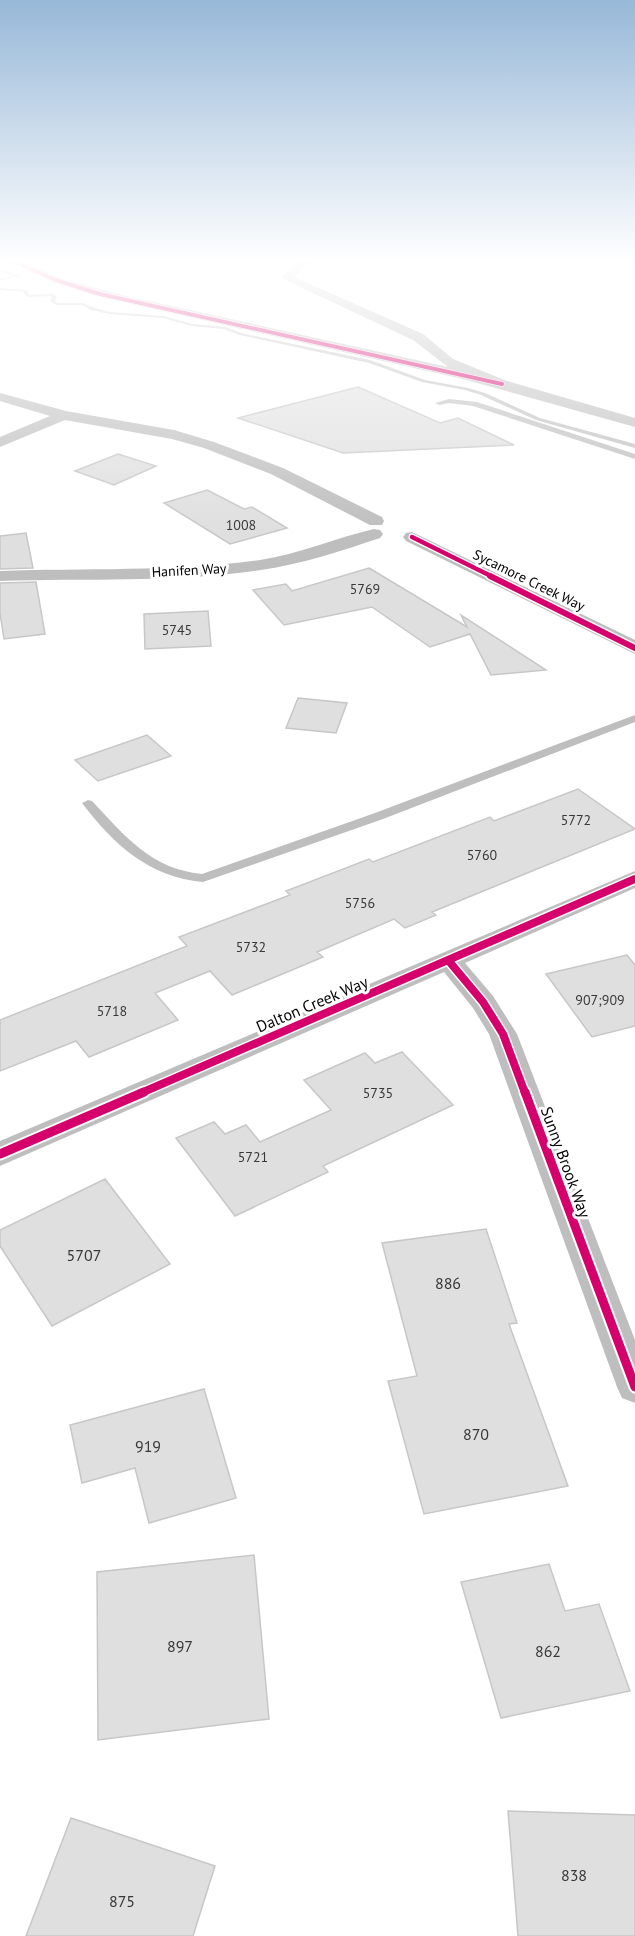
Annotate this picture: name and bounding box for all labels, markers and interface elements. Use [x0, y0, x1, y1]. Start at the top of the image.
house number: 1008 [226, 516, 256, 534]
street label: Sycamore Creek Way [470, 545, 588, 615]
street label: Hanifen Way [151, 559, 227, 581]
house number: 5769 [350, 580, 380, 598]
house number: 5745 [162, 621, 192, 639]
house number: 5772 [561, 811, 591, 829]
house number: 5760 [467, 846, 498, 864]
house number: 5756 [345, 894, 375, 912]
house number: 5732 [236, 938, 266, 956]
street label: Dalton Creek Way [253, 971, 371, 1037]
house number: 907;909 [575, 991, 625, 1009]
house number: 5718 [97, 1002, 127, 1020]
house number: 5735 [363, 1084, 393, 1102]
street label: Sunny Brook Way [537, 1104, 596, 1221]
house number: 5721 [238, 1148, 268, 1166]
house number: 5707 [67, 1245, 101, 1265]
house number: 886 [435, 1273, 461, 1293]
house number: 870 [463, 1424, 489, 1444]
house number: 919 [135, 1436, 161, 1456]
house number: 897 [167, 1636, 193, 1656]
house number: 862 [535, 1641, 561, 1661]
house number: 838 [561, 1865, 587, 1885]
house number: 875 [109, 1891, 135, 1911]

